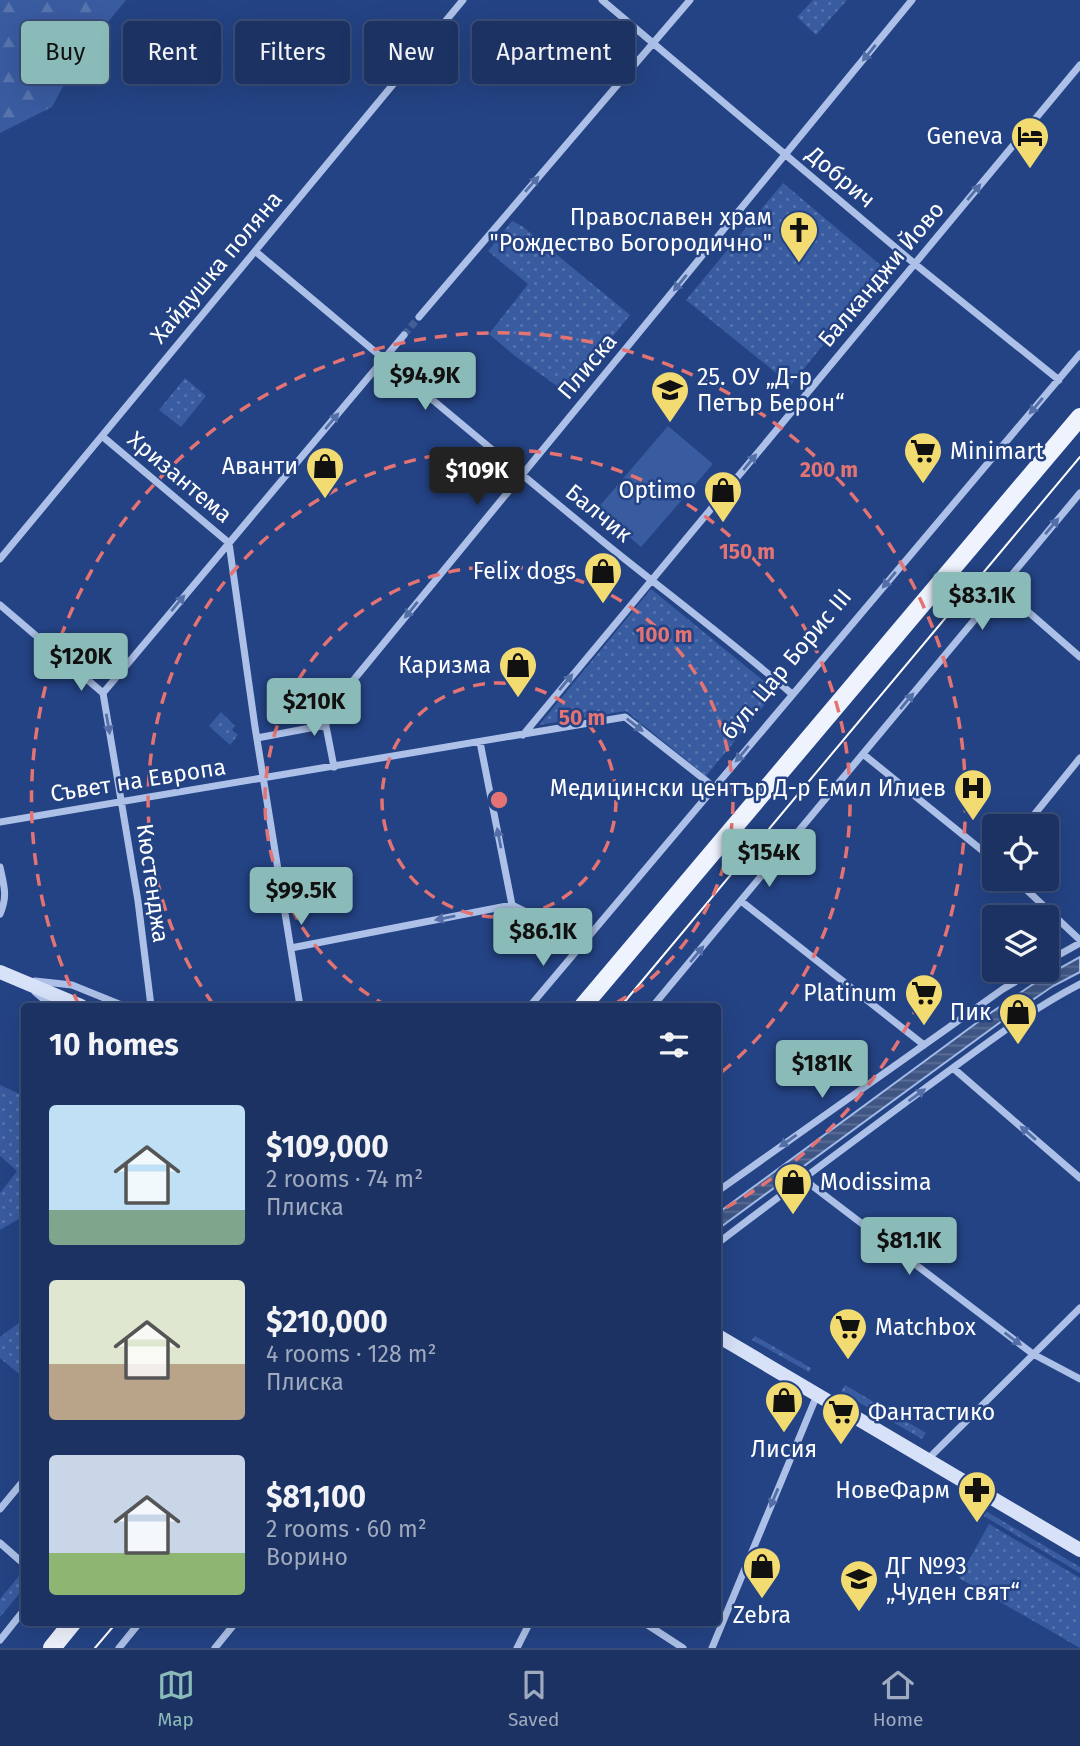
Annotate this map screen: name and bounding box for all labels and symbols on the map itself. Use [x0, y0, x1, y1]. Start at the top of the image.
one-way arrow [862, 44, 877, 61]
hotel icon: Geneva [1009, 115, 1051, 170]
place label: Geneva [927, 122, 1003, 150]
street label: Добрич [800, 140, 881, 214]
one-way arrow [524, 175, 539, 192]
one-way arrow [966, 184, 981, 201]
street label: Хайдушка поляна [144, 185, 288, 349]
street label: Балканджи Йово [812, 195, 950, 353]
place label: Православен храм "Рождество Богородично" [490, 203, 772, 257]
church icon: Православен храм "Рождество Богородично" [778, 209, 820, 264]
one-way arrow [672, 274, 687, 292]
street label: Плиска [551, 327, 623, 405]
pin: $94.9K [368, 352, 482, 412]
place label: 25. ОУ „Д-р Петър Берон“ [697, 363, 845, 417]
school or university icon: 25. ОУ „Д-р Петър Берон“ [649, 369, 691, 424]
one-way arrow [1029, 398, 1044, 415]
one-way arrow [324, 412, 339, 429]
street label: Хризантема [122, 425, 238, 529]
supermarket icon: Minimart [902, 430, 944, 485]
place label: Minimart [950, 437, 1044, 465]
shop icon: Аванти [304, 445, 346, 500]
pin: $109K [428, 448, 526, 507]
place label: Аванти [222, 452, 298, 480]
one-way arrow [742, 453, 757, 471]
text: 200 m [800, 457, 858, 483]
shop icon: Optimo [702, 469, 744, 524]
place label: Optimo [618, 476, 696, 504]
street label: Балчик [560, 478, 638, 548]
one-way arrow [1045, 518, 1060, 536]
text: 150 m [719, 539, 775, 565]
shop icon: Felix dogs [582, 550, 624, 605]
place label: Felix dogs [473, 557, 576, 585]
one-way arrow [882, 572, 897, 589]
pin: $83.1K [925, 572, 1039, 632]
street label: бул. Цар Борис III [715, 583, 857, 745]
one-way arrow [170, 594, 186, 612]
one-way arrow [404, 602, 419, 619]
text: 100 m [635, 622, 693, 648]
pin: $120K [32, 634, 130, 693]
shop icon: Каризма [497, 644, 539, 699]
place label: Каризма [398, 651, 491, 679]
one-way arrow [558, 674, 573, 691]
pin: $210K [265, 678, 363, 738]
one-way arrow [899, 693, 914, 710]
text: 50 m [559, 705, 605, 731]
one-way arrow [103, 713, 114, 735]
one-way arrow [626, 717, 644, 732]
one-way arrow [734, 745, 750, 763]
street label: Съвет на Европа [48, 752, 228, 808]
hospital icon: Медицински център Д-р Емил Илиев [952, 767, 994, 822]
place label: Медицински център Д-р Емил Илиев [550, 774, 946, 802]
centre of rings [487, 788, 511, 812]
street label: Кюстенджа [131, 822, 175, 944]
one-way arrow [493, 827, 504, 849]
pin: $154K [720, 830, 818, 889]
pin: $99.5K [244, 867, 358, 927]
pin: $86.1K [486, 908, 600, 968]
one-way arrow [434, 912, 456, 923]
one-way arrow [689, 945, 704, 962]
supermarket icon: Platinum [903, 972, 945, 1027]
place label: Platinum [803, 979, 897, 1007]
shop icon: Пик [997, 991, 1039, 1046]
place label: Пик [950, 998, 991, 1026]
pin: $181K [773, 1040, 871, 1100]
one-way arrow [908, 1088, 926, 1102]
one-way arrow [1019, 1125, 1037, 1141]
one-way arrow [779, 1134, 797, 1148]
shop icon: Modissima [772, 1161, 814, 1216]
place label: Modissima [820, 1168, 932, 1196]
pin: $81.1K [852, 1218, 966, 1277]
supermarket icon: Matchbox [827, 1306, 869, 1361]
place label: Matchbox [875, 1313, 977, 1341]
one-way arrow [1003, 1331, 1021, 1346]
shop icon: Лисия [763, 1379, 805, 1434]
supermarket icon: Фантастико [820, 1391, 862, 1446]
place label: Фантастико [868, 1398, 995, 1426]
place label: Лисия [751, 1435, 817, 1463]
pharmacy icon: НовеФарм [956, 1469, 998, 1524]
place label: НовеФарм [835, 1476, 950, 1504]
one-way arrow [768, 1488, 779, 1509]
shop icon: Zebra [741, 1545, 783, 1600]
place label: ДГ №93 „Чуден свят“ [885, 1552, 1020, 1606]
school or university icon: ДГ №93 „Чуден свят“ [838, 1558, 880, 1613]
place label: Zebra [733, 1601, 791, 1629]

